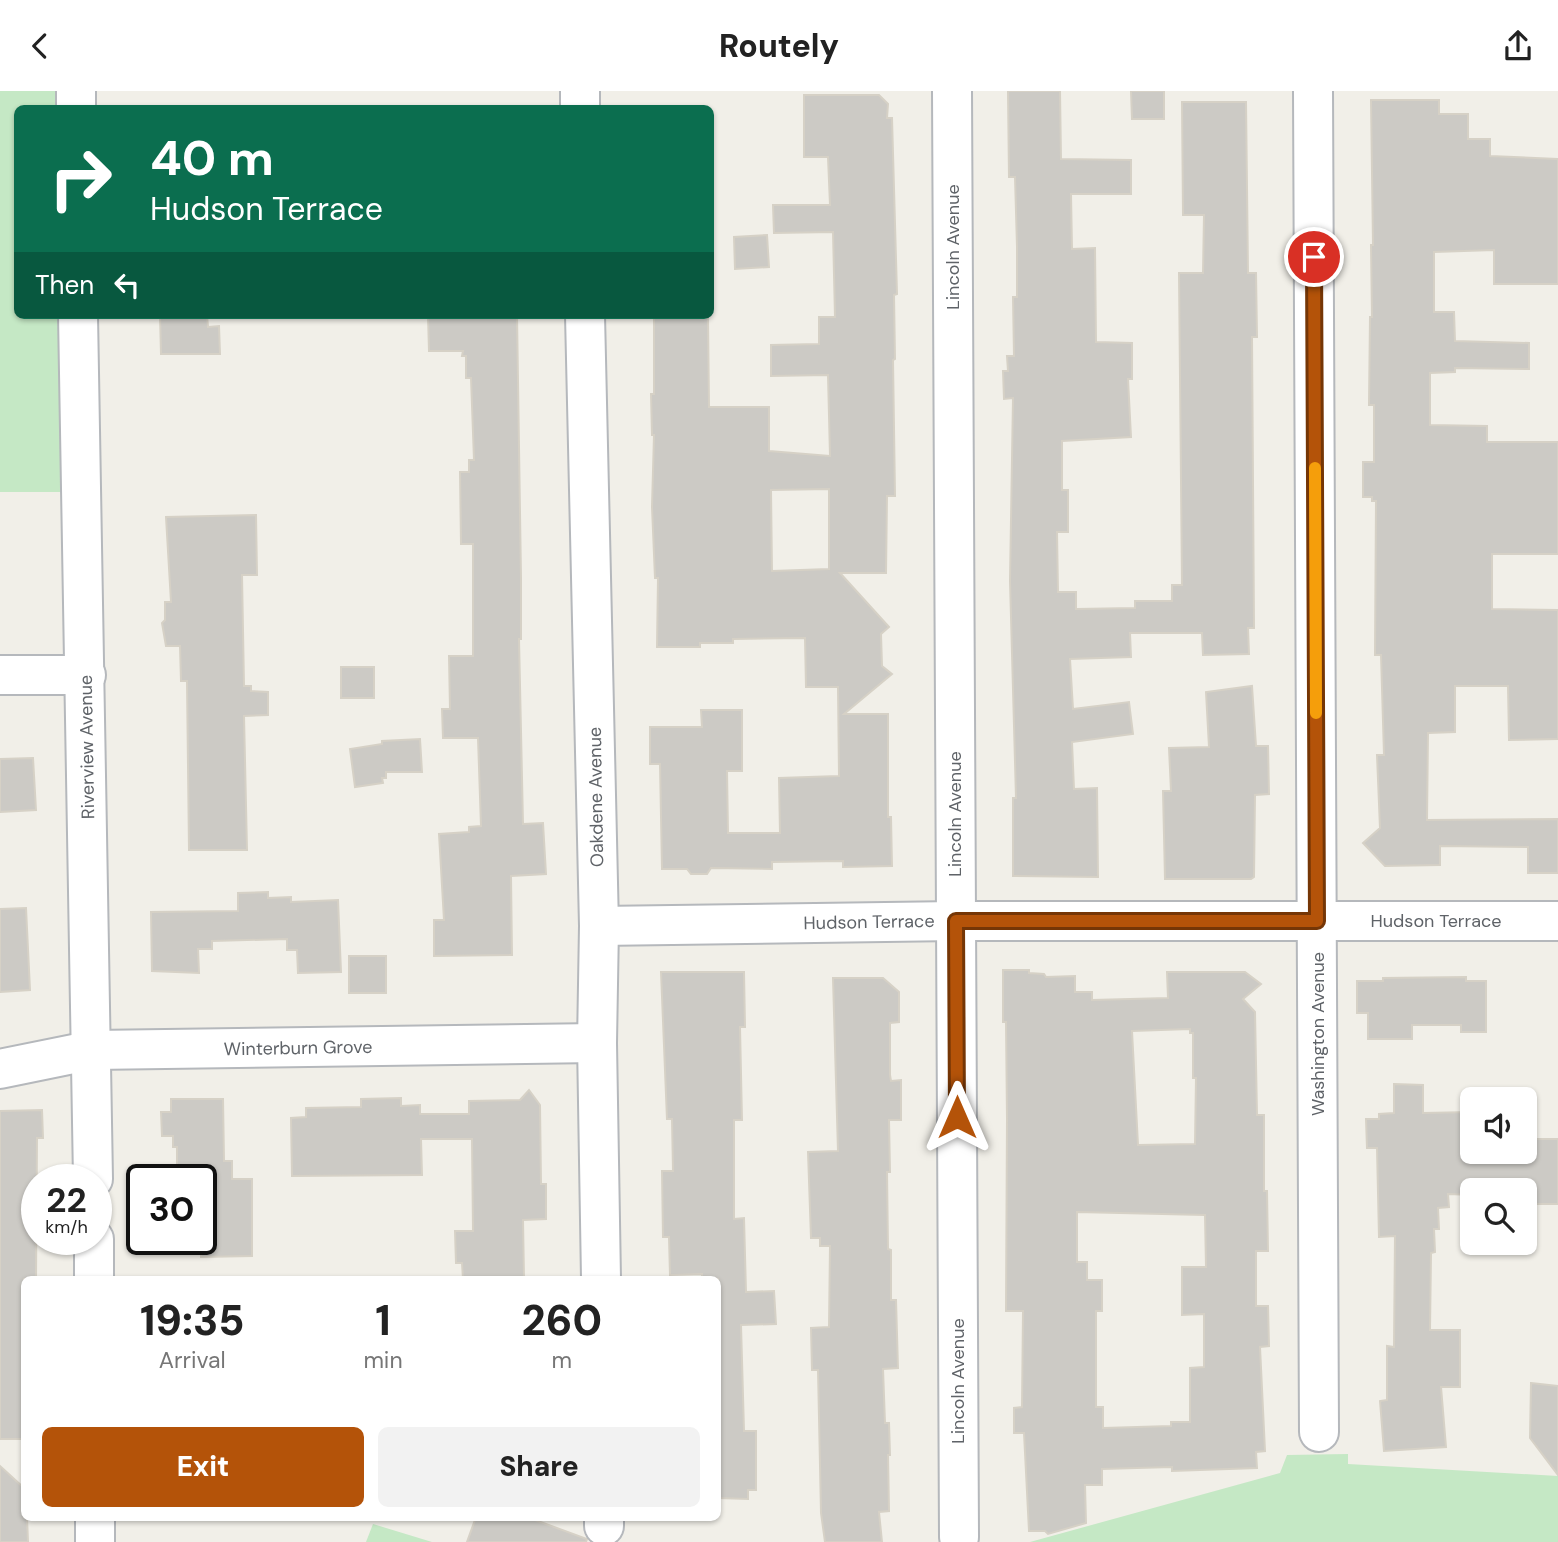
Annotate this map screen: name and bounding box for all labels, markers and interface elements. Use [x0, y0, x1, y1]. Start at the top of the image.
text: Routely [719, 25, 839, 67]
icon: back [21, 27, 59, 65]
icon: share [1499, 27, 1537, 65]
text: 40 m [150, 126, 274, 190]
icon: right [35, 133, 126, 224]
street label: Lincoln Avenue [941, 184, 965, 310]
text: Hudson Terrace [150, 188, 383, 230]
pin [1284, 227, 1344, 287]
icon: arrive [1295, 238, 1333, 276]
icon: left [108, 266, 146, 304]
text: Then [35, 268, 94, 302]
street label: Riverview Avenue [74, 675, 100, 819]
street label: Oakdene Avenue [583, 727, 609, 867]
street label: Lincoln Avenue [943, 751, 967, 877]
street label: Hudson Terrace [803, 909, 935, 935]
street label: Hudson Terrace [1370, 909, 1502, 933]
street label: Washington Avenue [1306, 952, 1330, 1116]
street label: Winterburn Grove [224, 1035, 372, 1061]
position arrow [920, 1080, 994, 1154]
map controls [1460, 1087, 1537, 1255]
button: sound [1460, 1087, 1537, 1164]
speed limit sign: 30 [126, 1164, 217, 1255]
text: 22 [46, 1177, 87, 1223]
button: search [1460, 1178, 1537, 1255]
text: km/h [45, 1215, 88, 1239]
text: 19:35 [140, 1293, 245, 1348]
text: 1 [375, 1293, 391, 1348]
text: 260 [521, 1293, 602, 1348]
street label: Lincoln Avenue [946, 1318, 970, 1444]
text: Arrival [159, 1345, 226, 1375]
text: min [363, 1345, 403, 1375]
text: m [552, 1345, 572, 1375]
button: Exit [42, 1427, 364, 1507]
button: Share [378, 1427, 700, 1507]

